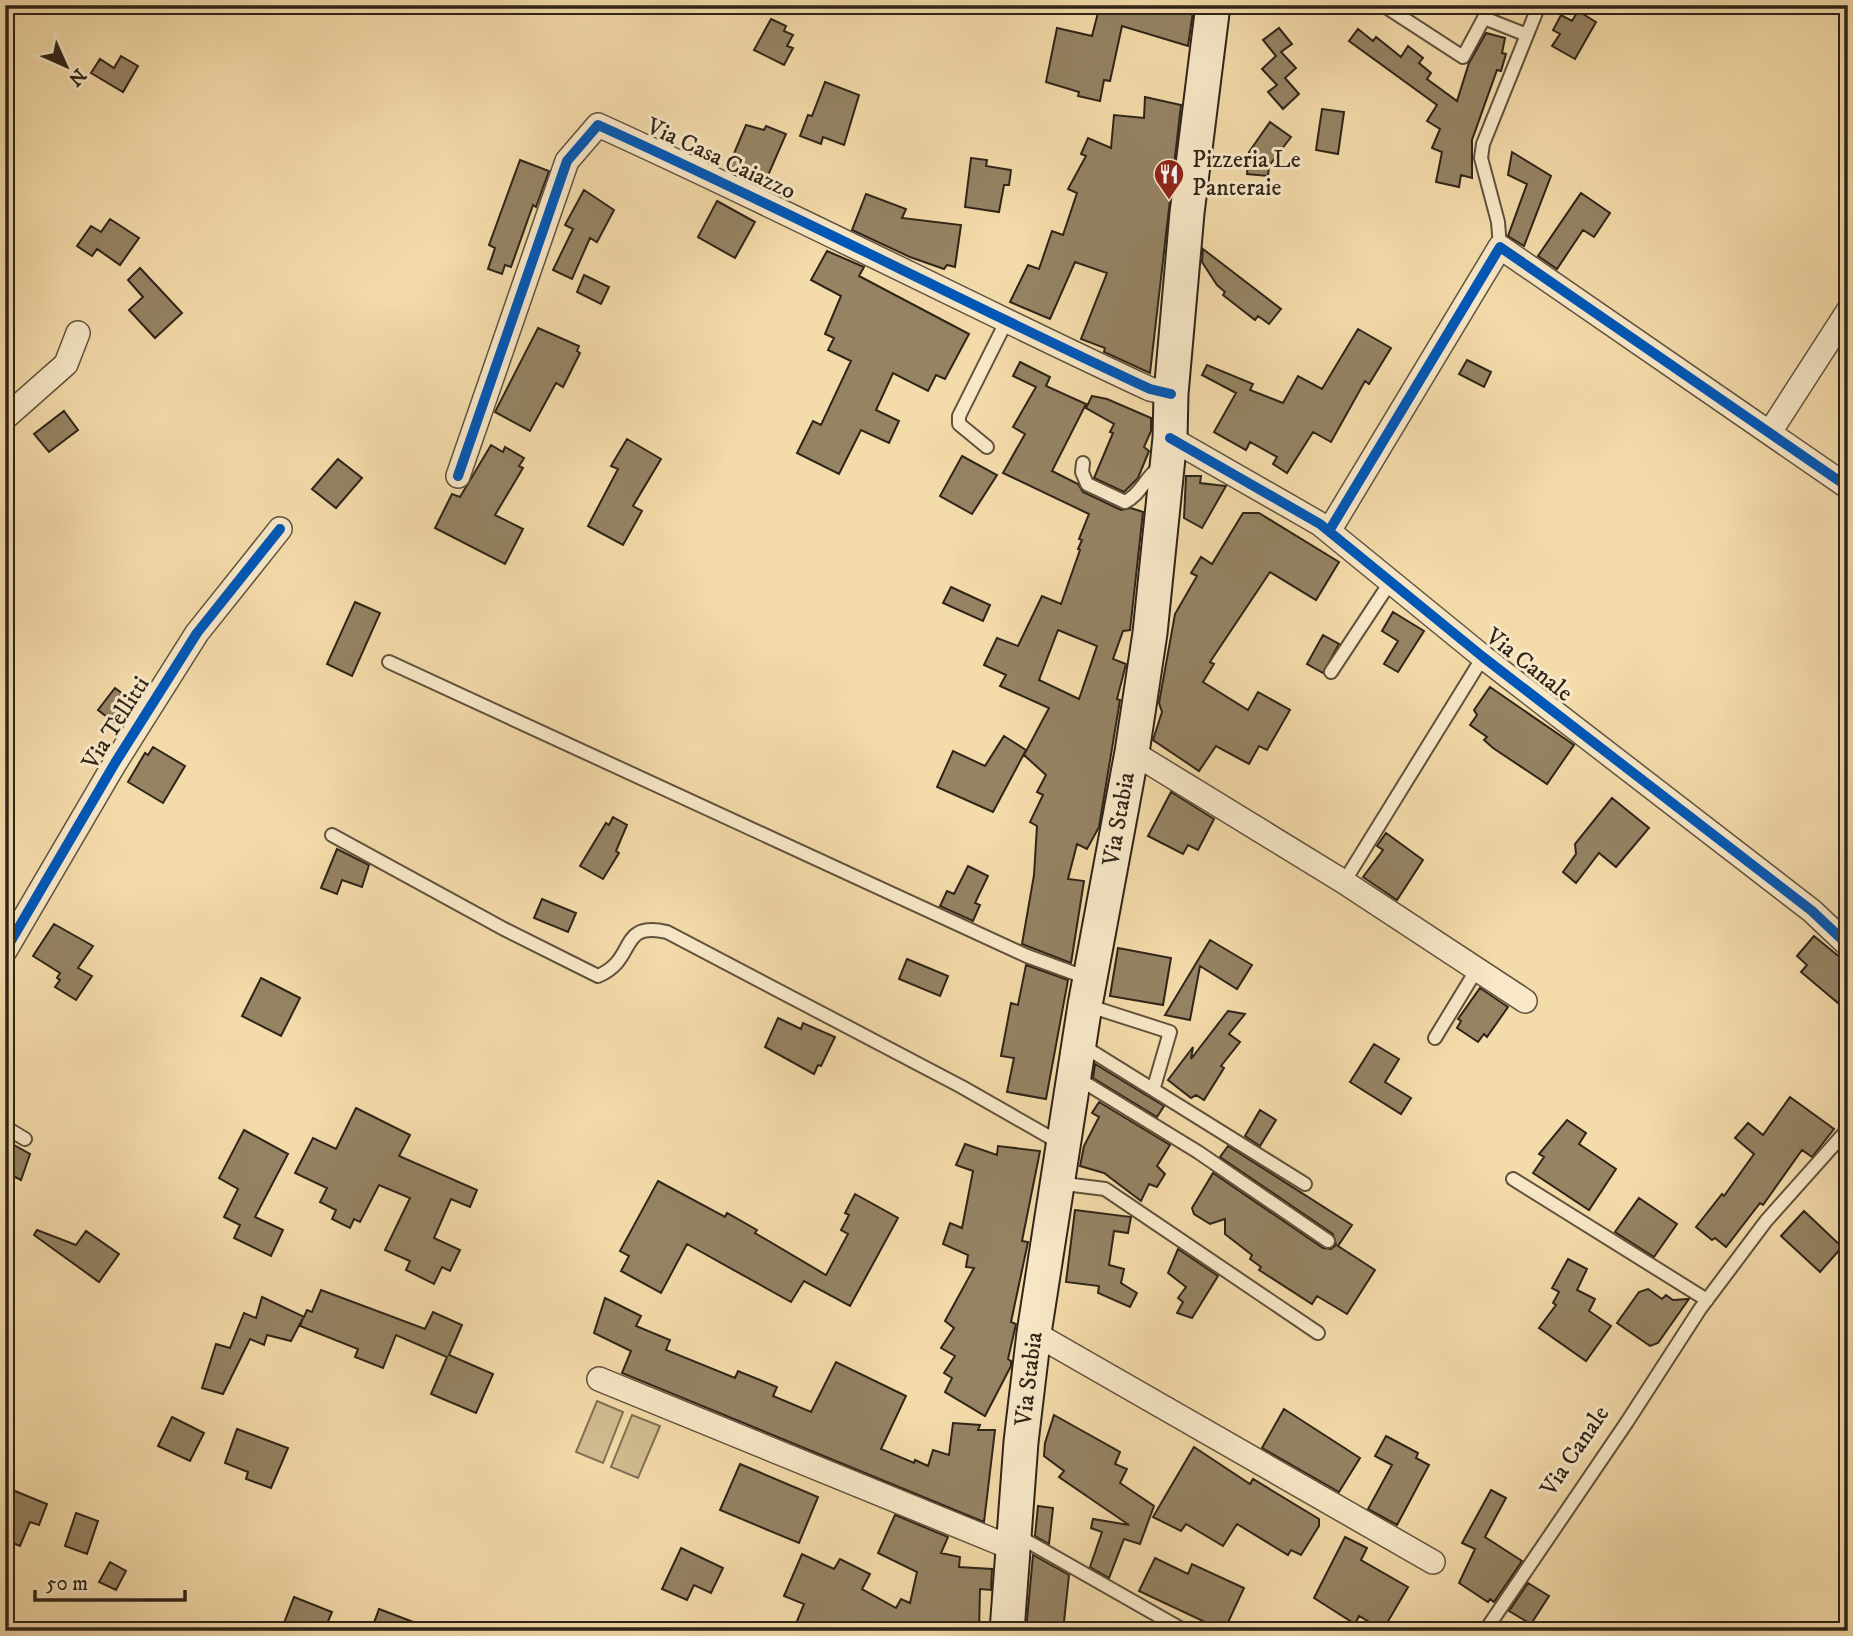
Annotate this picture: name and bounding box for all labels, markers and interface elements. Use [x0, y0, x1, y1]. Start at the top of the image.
north arrow [32, 32, 102, 102]
text: N [63, 63, 91, 91]
street label: Via Casa Caiazzo [641, 111, 800, 207]
place label: Pizzeria Le Panteraie [1192, 145, 1301, 203]
restaurant icon: Pizzeria Le Panteraie [1152, 157, 1186, 201]
street label: Via Canale [1479, 621, 1579, 708]
street label: Via Tellitti [75, 671, 156, 776]
street label: Via Stabia [1096, 769, 1142, 869]
street label: Via Stabia [1008, 1329, 1050, 1429]
street label: Via Canale [1533, 1400, 1616, 1503]
scale bar [35, 1559, 186, 1603]
text: 50 m [46, 1571, 88, 1597]

